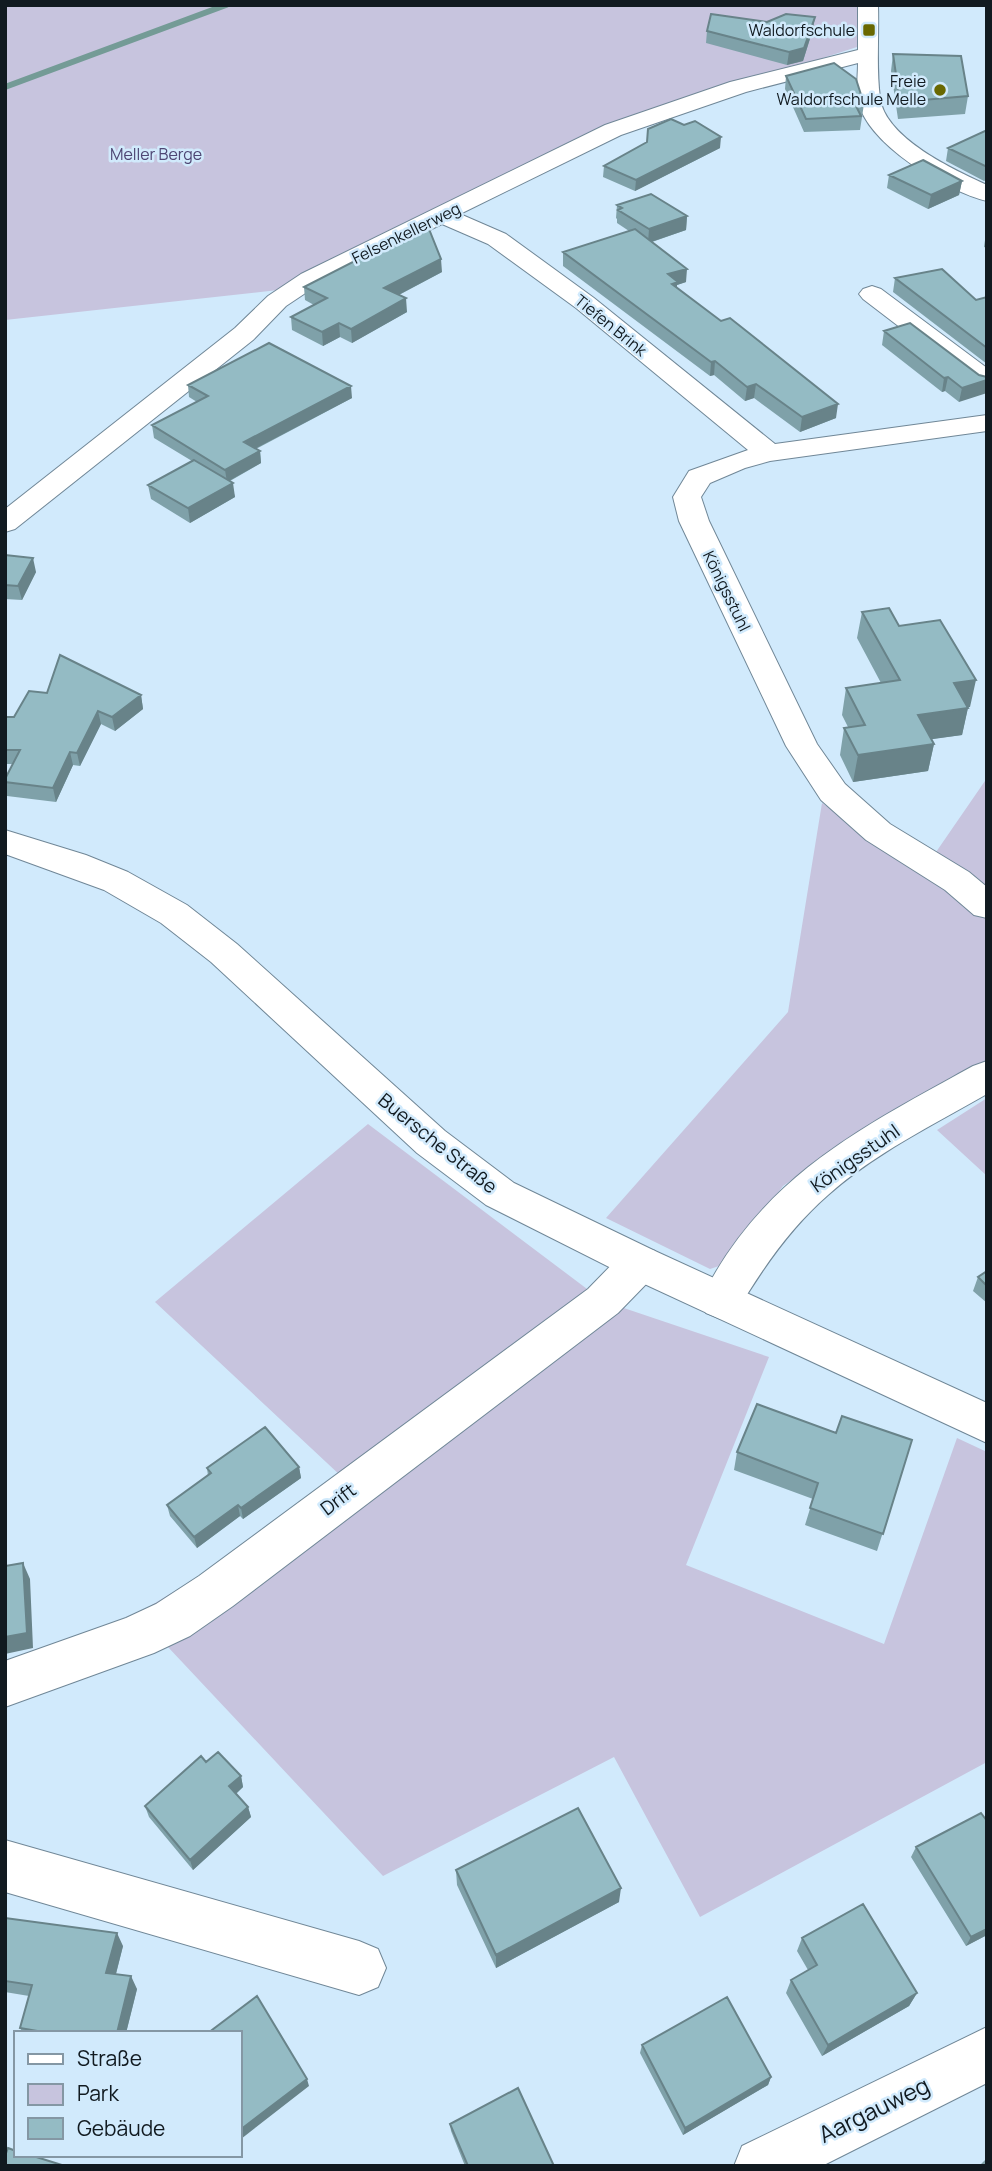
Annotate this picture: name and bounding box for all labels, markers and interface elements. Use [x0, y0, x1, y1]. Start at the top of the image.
place label: Waldorfschule [748, 19, 855, 41]
marker: Waldorfschule [861, 22, 877, 38]
place label: Freie Waldorfschule Melle [777, 70, 926, 110]
marker: Freie Waldorfschule Melle [932, 82, 948, 98]
park label: Meller Berge [110, 143, 202, 165]
street label: Felsenkellerweg [348, 197, 464, 269]
street label: Tiefen Brink [570, 289, 652, 361]
street label: Königsstuhl [698, 547, 756, 635]
street label: Buersche Straße [373, 1087, 503, 1199]
street label: Königsstuhl [805, 1118, 905, 1198]
street label: Drift [315, 1477, 361, 1521]
legend [14, 2031, 242, 2157]
text: Straße [77, 2044, 142, 2072]
street label: Aargauweg [813, 2069, 934, 2150]
text: Park [77, 2079, 119, 2107]
text: Gebäude [77, 2114, 165, 2142]

